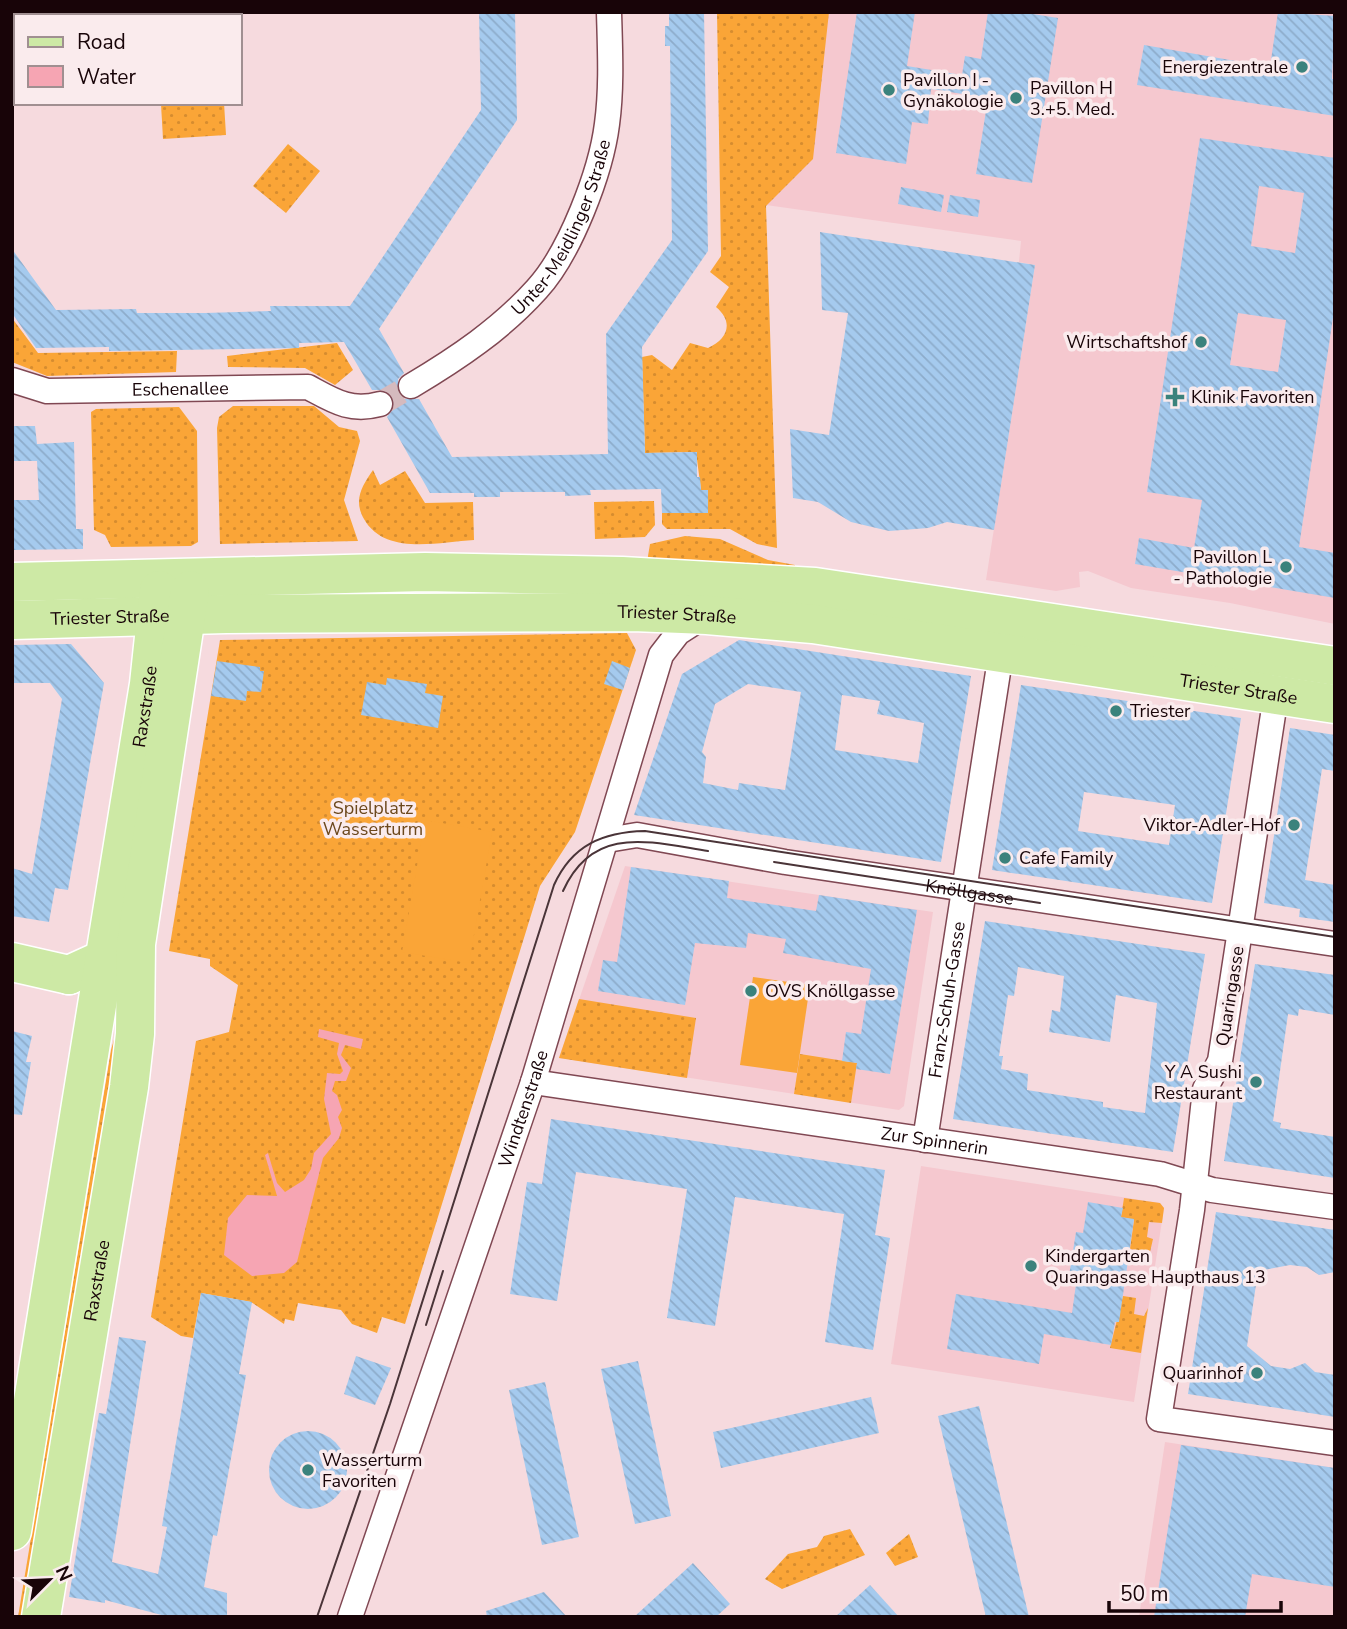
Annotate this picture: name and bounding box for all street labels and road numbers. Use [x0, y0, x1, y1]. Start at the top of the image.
street label: Unter-Meidlinger Straße [506, 137, 616, 321]
street label: Eschenallee [132, 376, 229, 402]
street label: Triester Straße [617, 600, 737, 629]
street label: Triester Straße [50, 604, 170, 631]
street label: Raxstraße [127, 665, 163, 749]
street label: Triester Straße [1178, 668, 1299, 710]
street label: Knöllgasse [924, 874, 1016, 911]
street label: Franz-Schuh-Gasse [923, 920, 971, 1080]
street label: Quaringasse [1210, 944, 1250, 1048]
street label: Windtenstraße [493, 1047, 554, 1171]
street label: Zur Spinnerin [879, 1121, 990, 1161]
street label: Raxstraße [78, 1238, 115, 1323]

